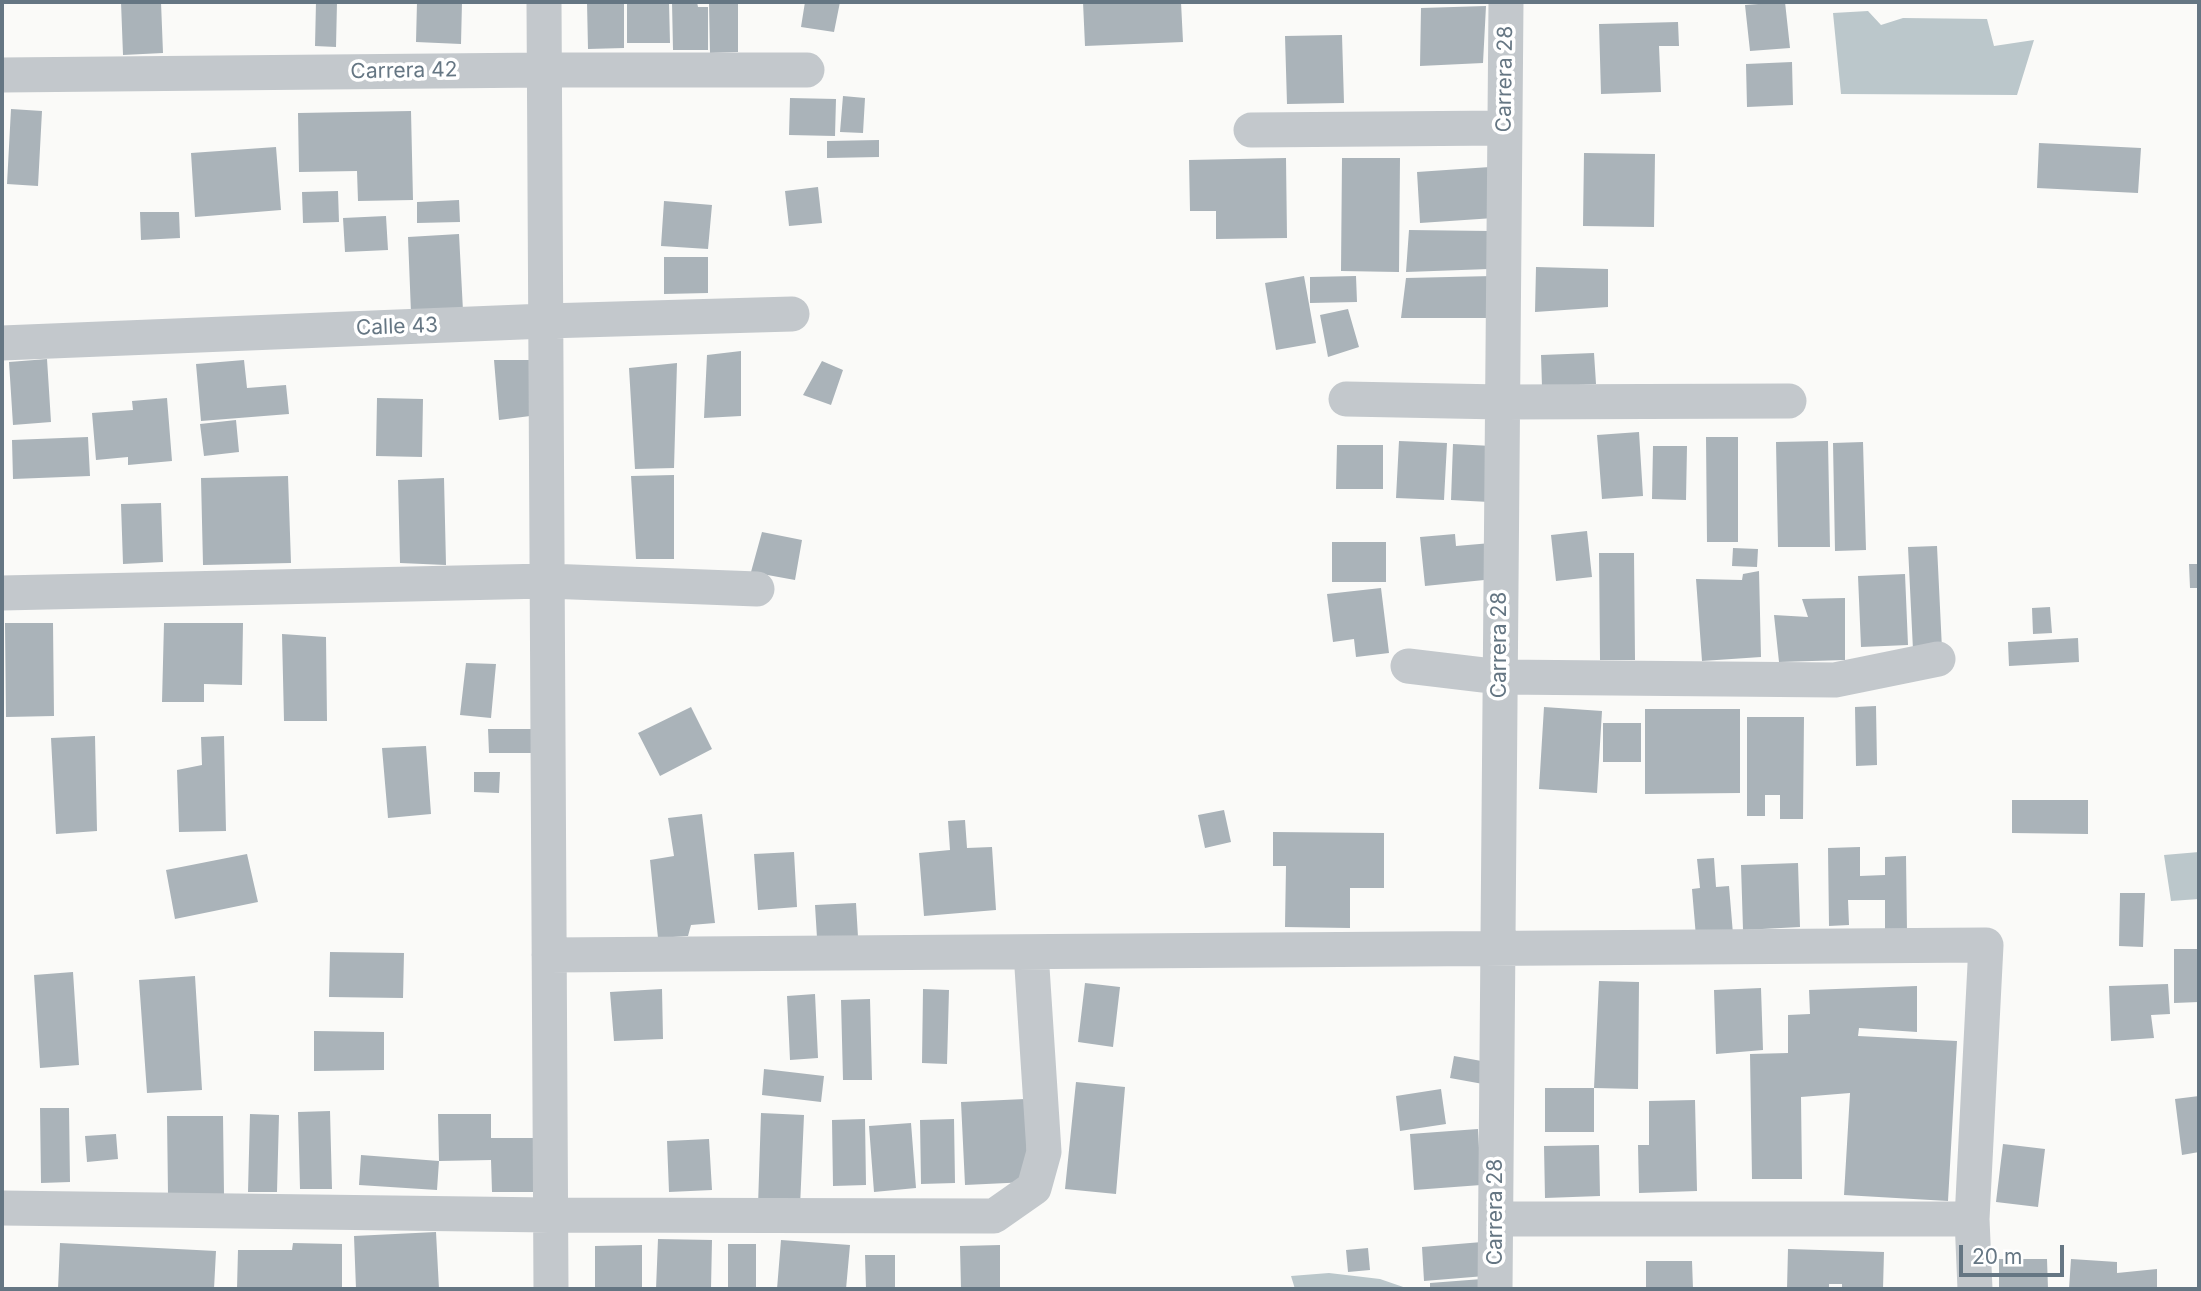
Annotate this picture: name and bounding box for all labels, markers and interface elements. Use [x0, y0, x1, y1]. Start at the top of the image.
street label: Carrera 28 [1491, 26, 1519, 132]
street label: Carrera 42 [350, 57, 458, 85]
street label: Calle 43 [356, 313, 438, 341]
street label: Carrera 28 [1487, 592, 1513, 698]
street label: Carrera 28 [1483, 1159, 1509, 1265]
scale bar [1963, 1232, 2068, 1276]
text: 20 m [1972, 1244, 2022, 1269]

